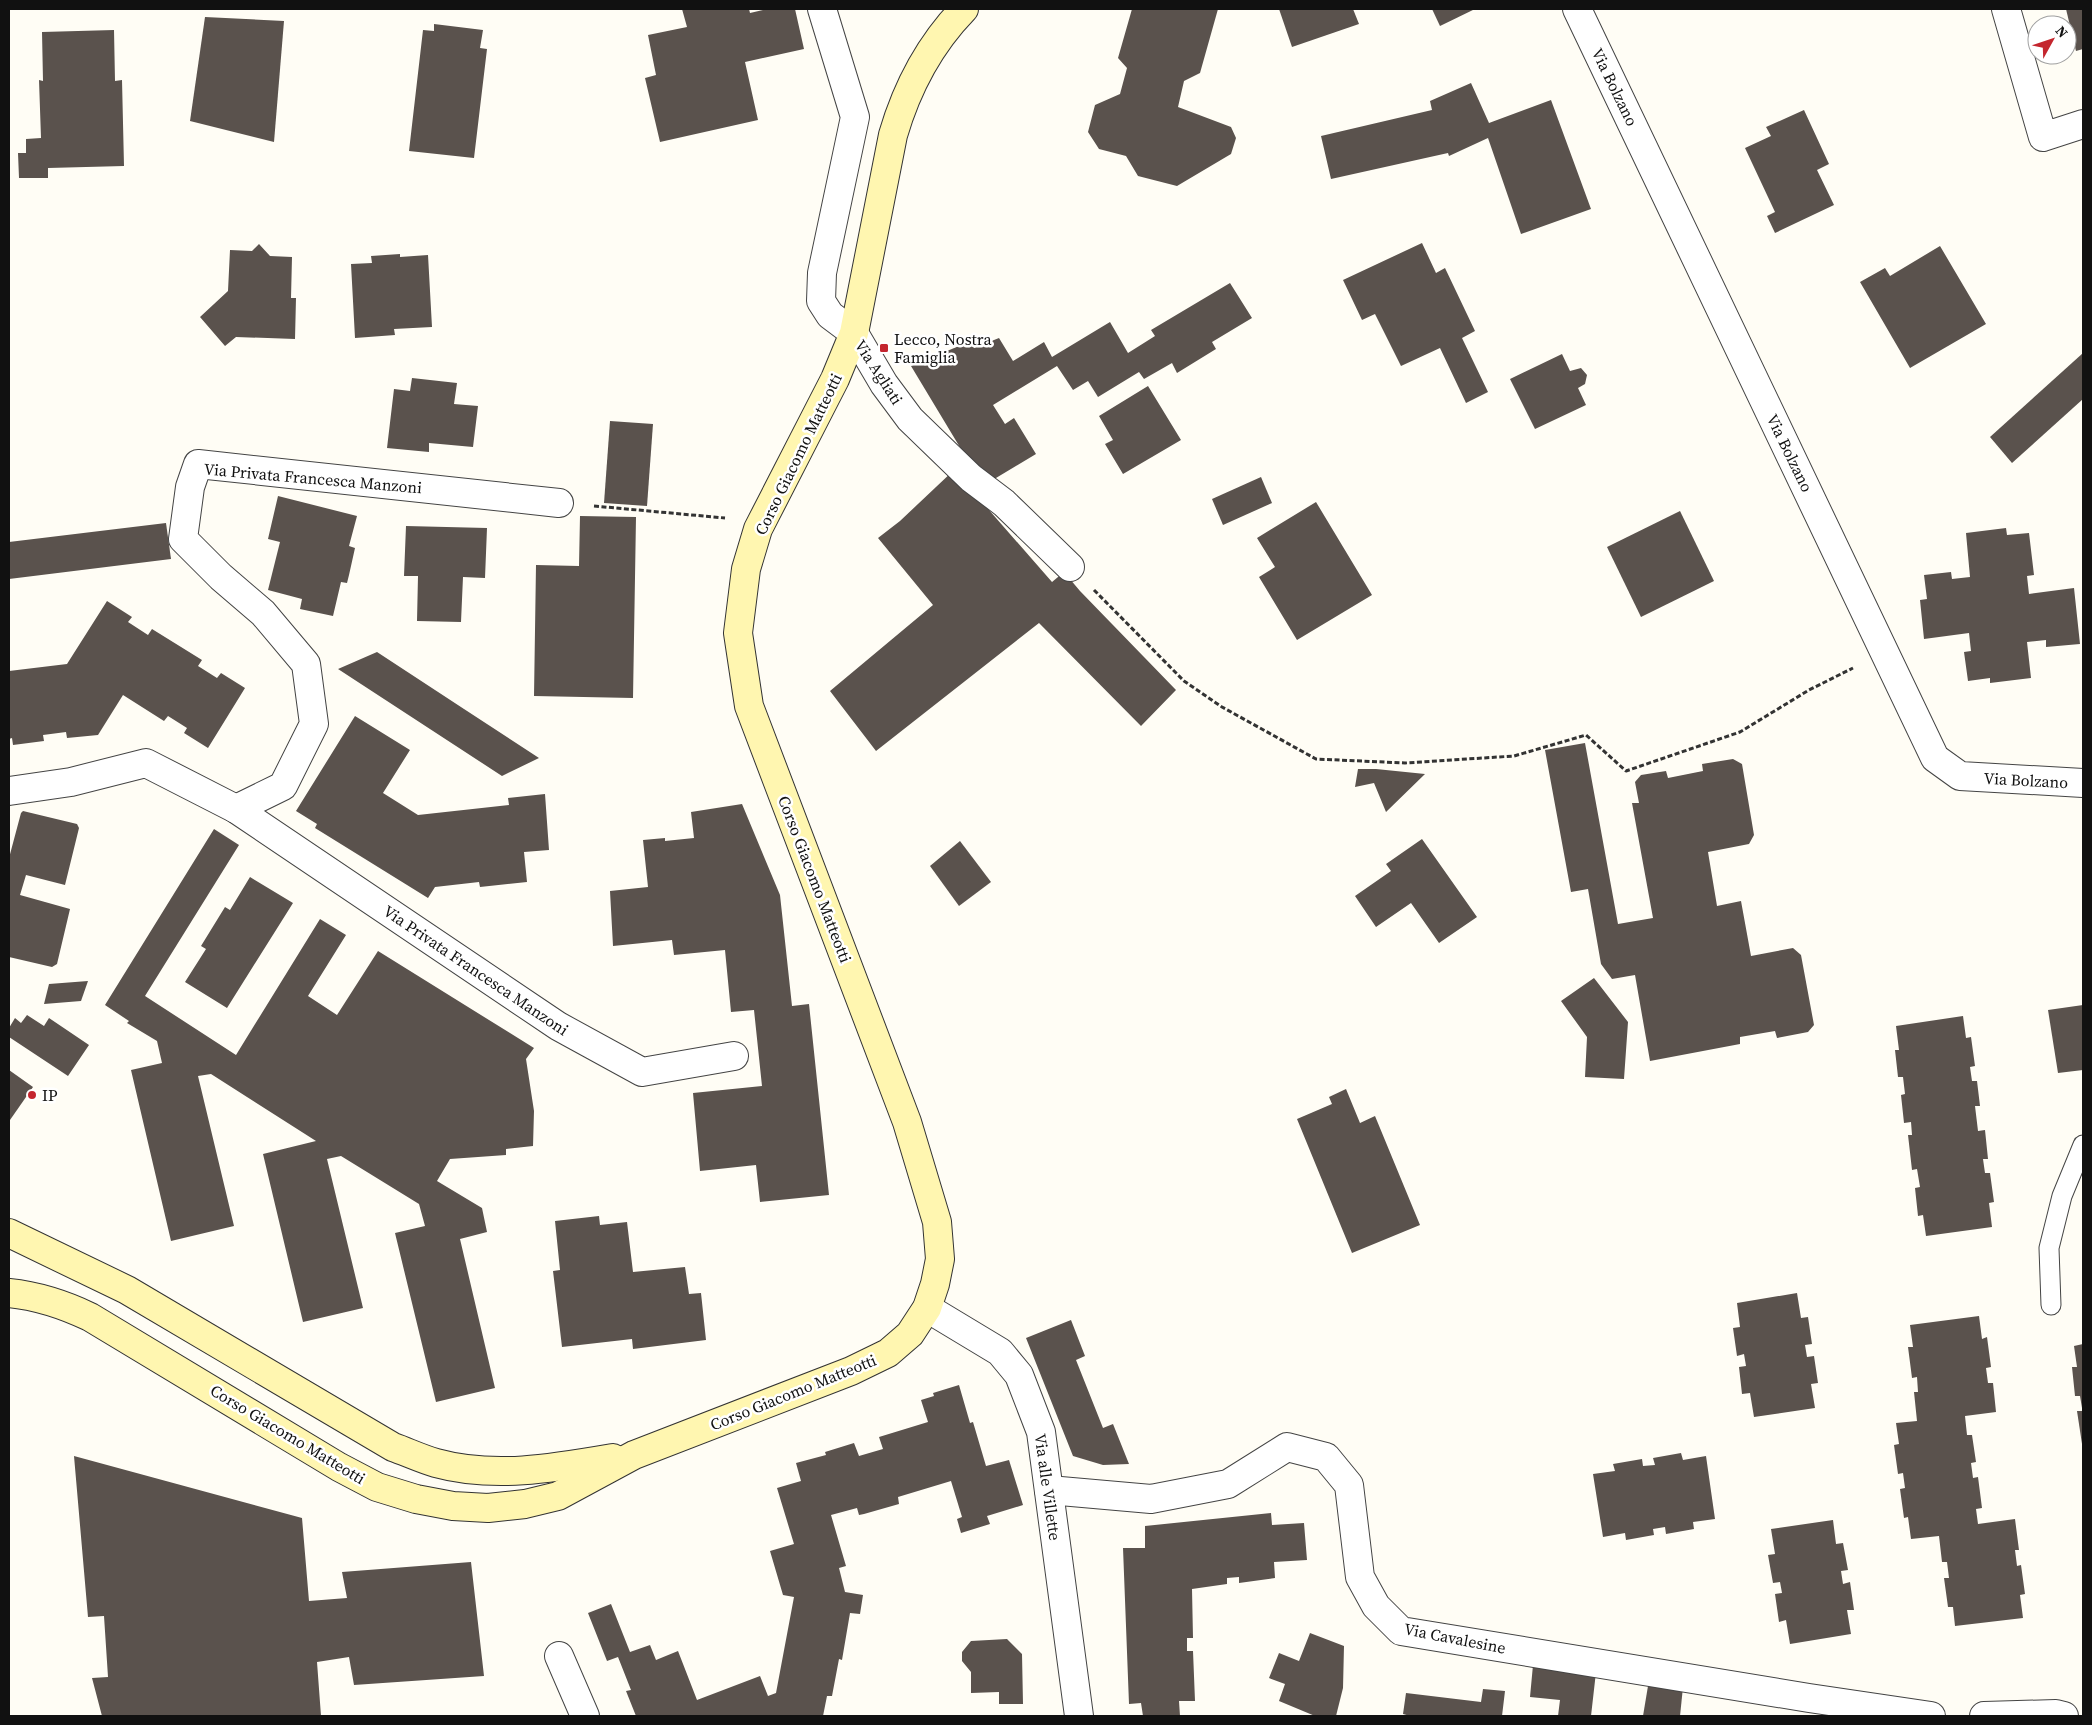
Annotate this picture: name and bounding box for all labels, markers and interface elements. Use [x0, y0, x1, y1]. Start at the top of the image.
north arrow [2027, 15, 2077, 65]
text: N [2051, 21, 2073, 42]
street label: Via Bolzano [1587, 44, 1643, 130]
place label: Lecco, Nostra Famiglia [894, 328, 992, 368]
street label: Via Agliati [850, 335, 908, 409]
marker: Lecco, Nostra Famiglia [878, 342, 890, 354]
street label: Corso Giacomo Matteotti [749, 369, 847, 538]
street label: Via Bolzano [1762, 410, 1818, 496]
street label: Via Privata Francesca Manzoni [203, 458, 423, 499]
street label: Via Bolzano [1983, 767, 2069, 793]
street label: Corso Giacomo Matteotti [773, 792, 857, 966]
street label: Via Privata Francesca Manzoni [379, 900, 573, 1040]
place label: IP [42, 1084, 58, 1106]
marker: IP [26, 1089, 38, 1101]
street label: Corso Giacomo Matteotti [707, 1349, 879, 1435]
street label: Corso Giacomo Matteotti [206, 1379, 370, 1489]
street label: Via alle Villette [1030, 1432, 1066, 1542]
street label: Via Cavalesine [1402, 1617, 1508, 1659]

